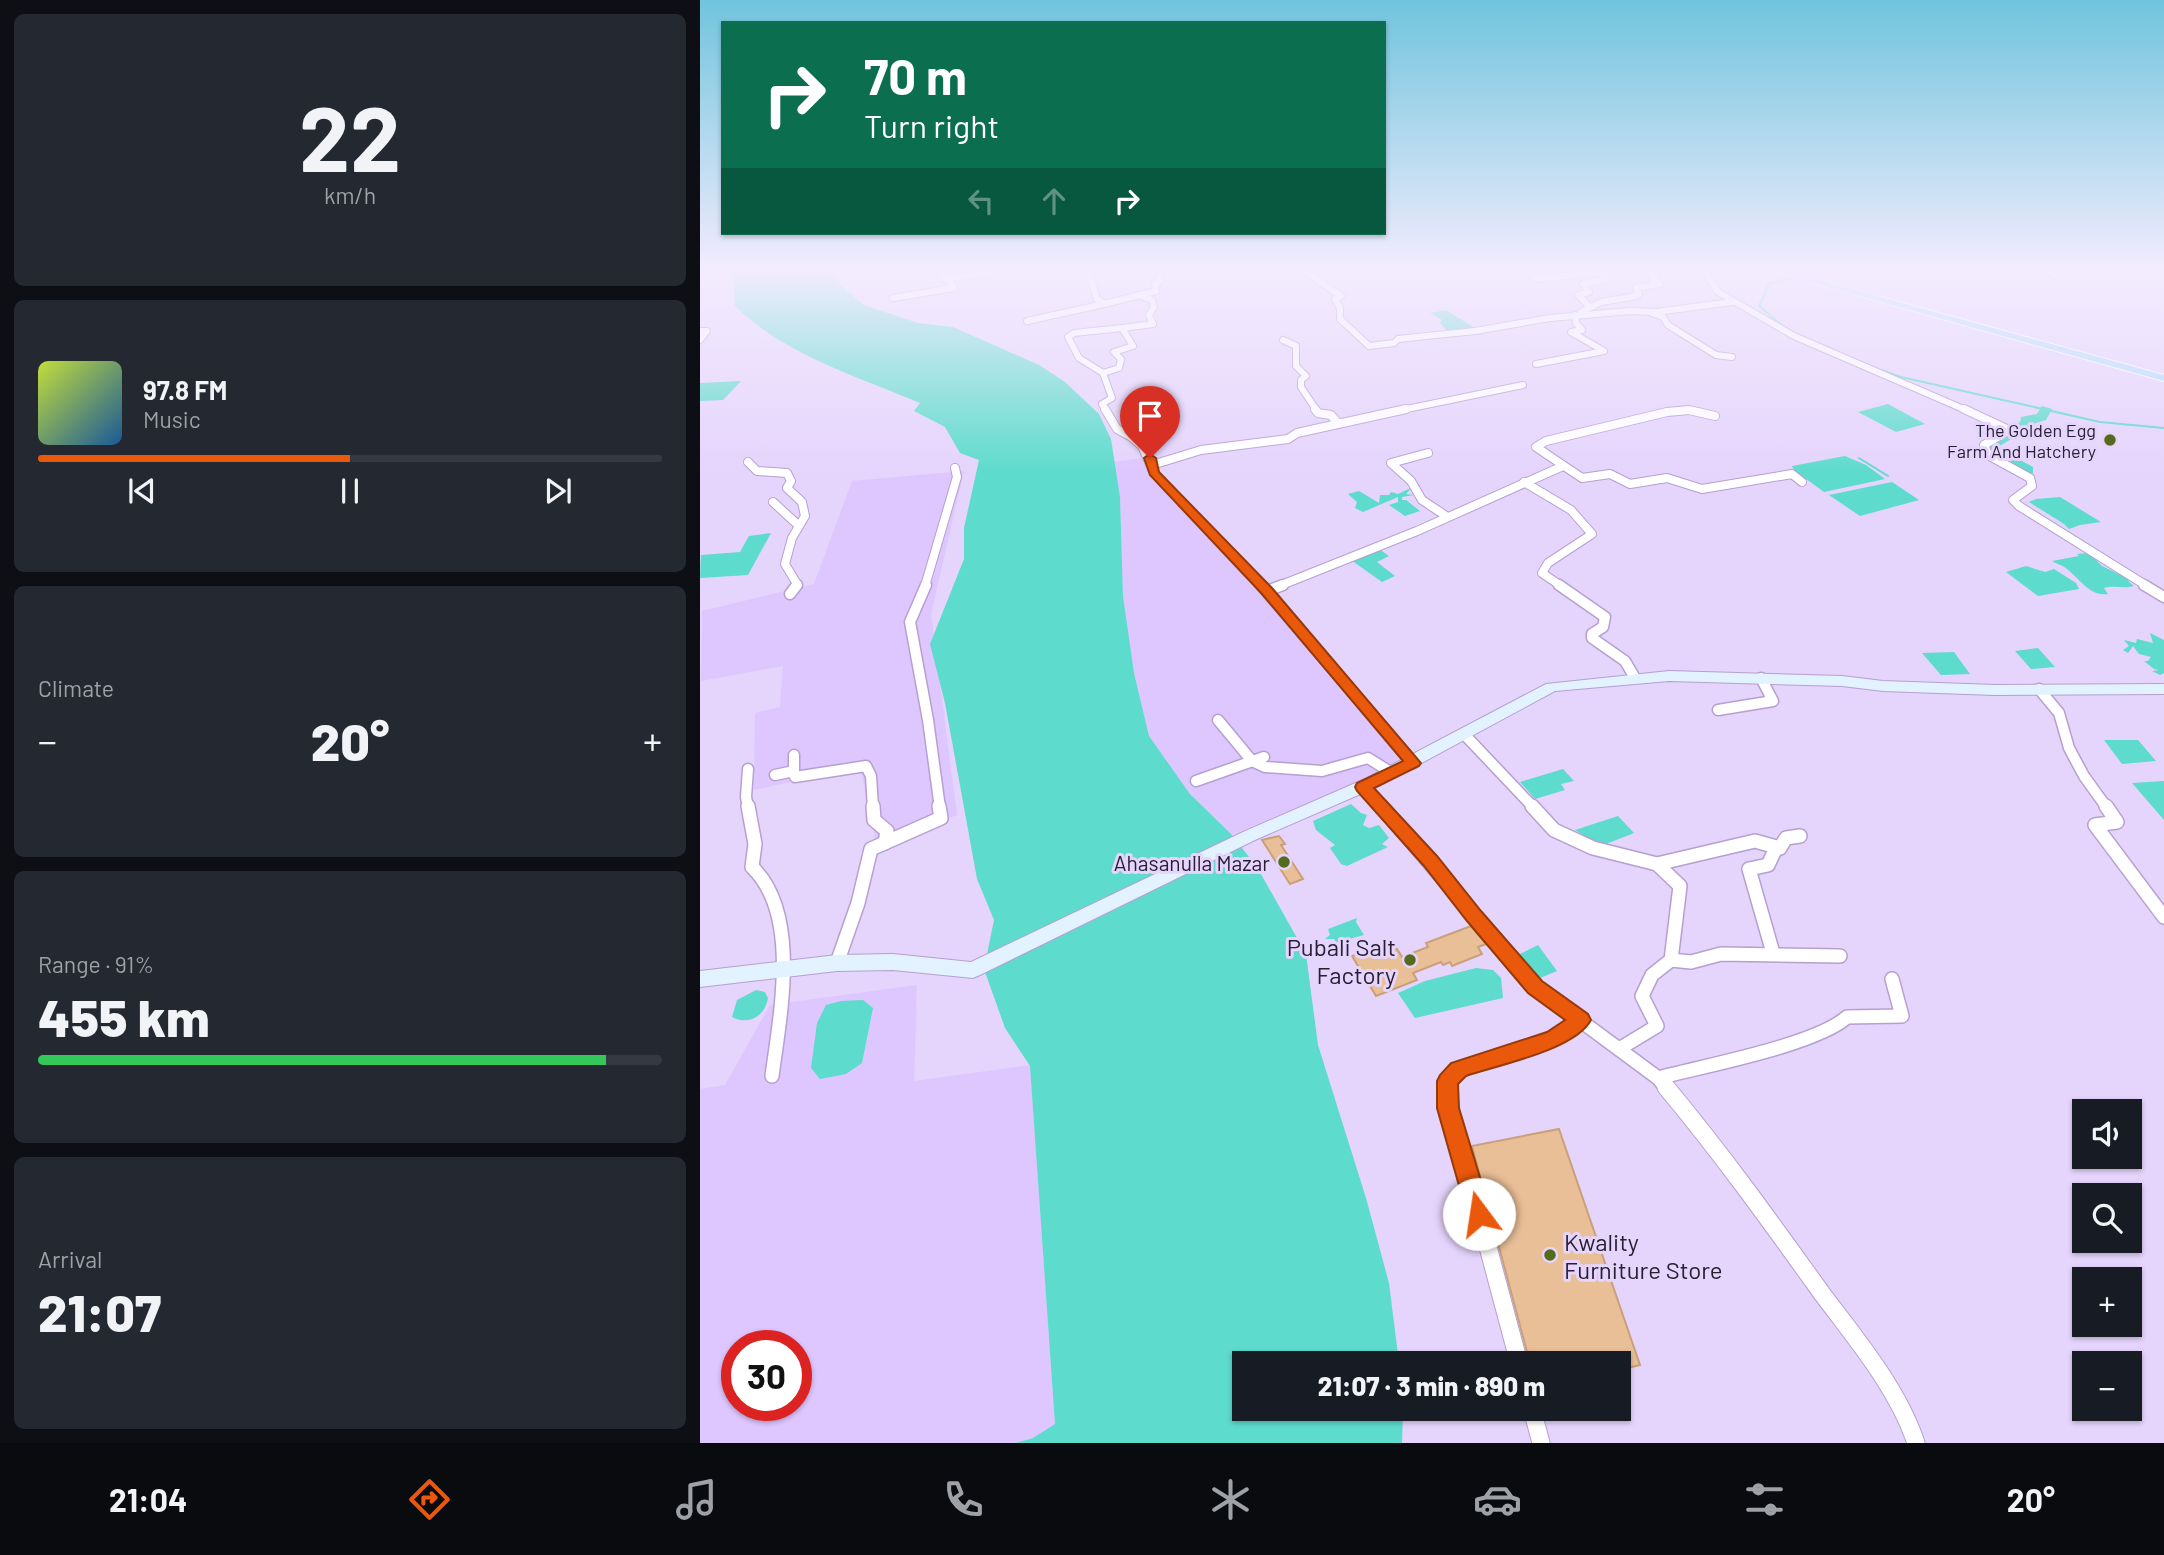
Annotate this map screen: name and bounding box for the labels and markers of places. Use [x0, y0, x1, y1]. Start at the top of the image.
pin [1120, 386, 1180, 458]
place label: The Golden Egg Farm And Hatchery [1947, 419, 2096, 462]
marker: The Golden Egg Farm And Hatchery [2102, 432, 2118, 448]
place label: Ahasanulla Mazar [1114, 850, 1270, 875]
marker: Ahasanulla Mazar [1276, 854, 1292, 870]
place label: Pubali Salt Factory [1287, 932, 1396, 989]
marker: Pubali Salt Factory [1402, 952, 1418, 968]
place label: Kwality Furniture Store [1564, 1227, 1723, 1284]
marker: Kwality Furniture Store [1542, 1247, 1558, 1263]

